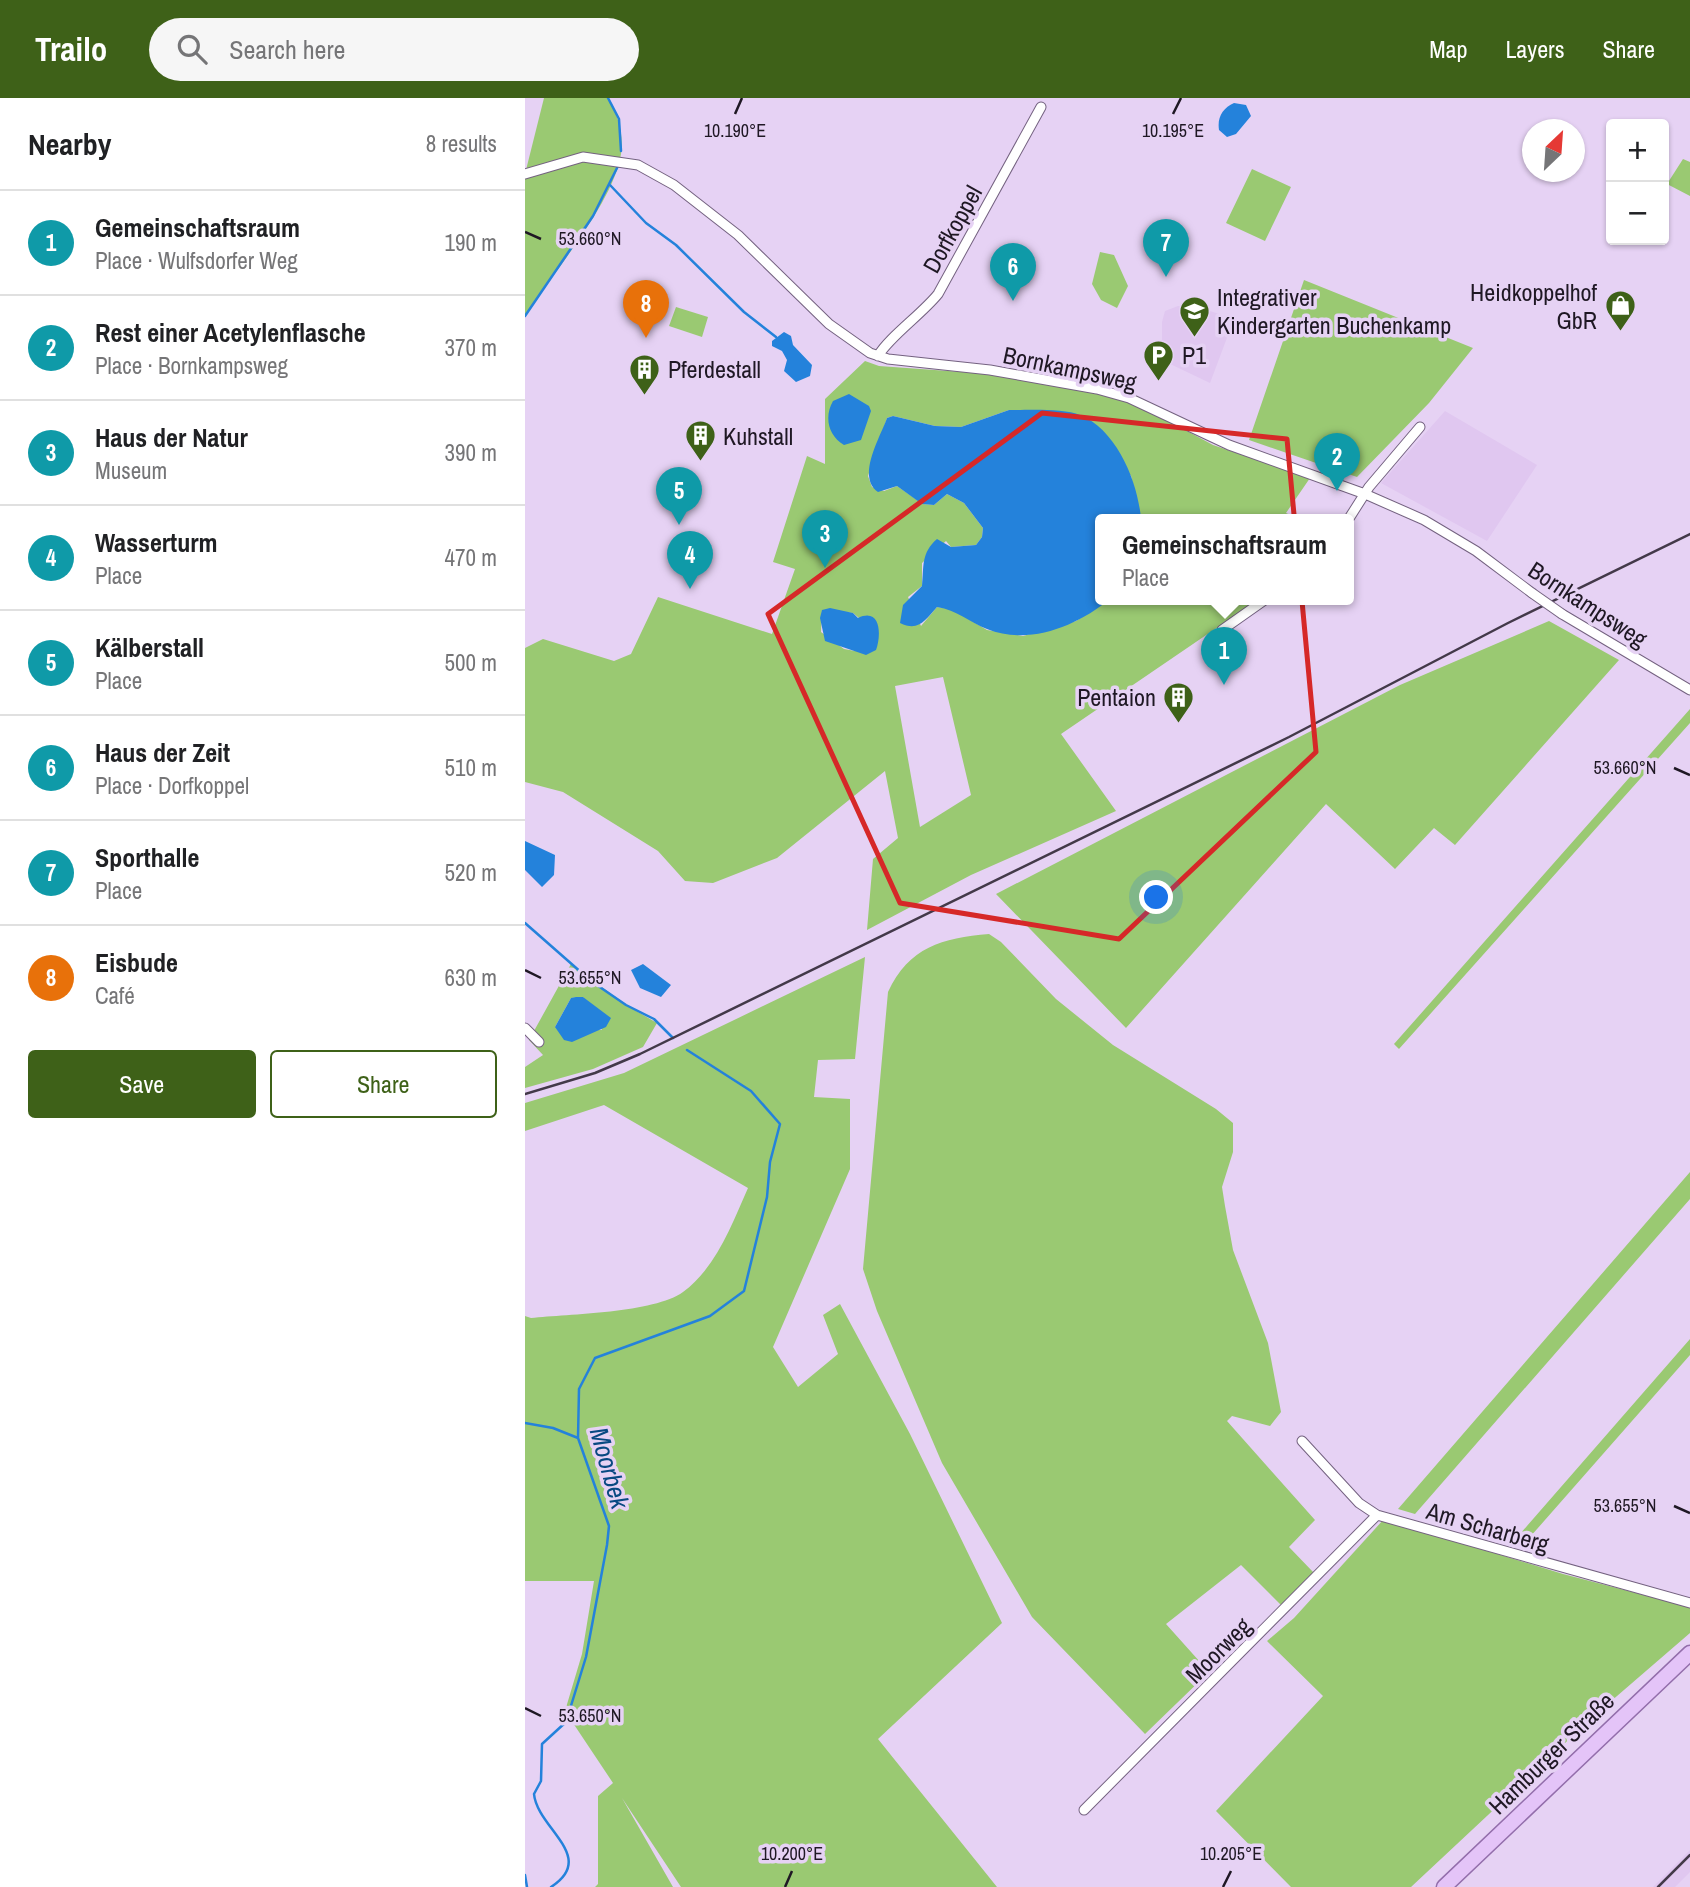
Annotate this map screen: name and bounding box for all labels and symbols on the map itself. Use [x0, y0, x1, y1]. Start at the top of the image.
text: 10.190°E [704, 118, 766, 143]
text: 10.195°E [1142, 118, 1204, 143]
north arrow [1522, 119, 1585, 182]
street label: Dorfkoppel [915, 180, 989, 278]
pin: 7 [1143, 219, 1189, 277]
text: 53.660°N [559, 226, 622, 251]
pin: 6 [990, 243, 1036, 301]
place label: Heidkoppelhof GbR [1470, 276, 1598, 336]
pin: 8 [623, 280, 669, 338]
place label: Integrativer Kindergarten Buchenkamp [1217, 281, 1451, 341]
shop icon: Heidkoppelhof GbR [1603, 289, 1637, 333]
school or university icon: Integrativer Kindergarten Buchenkamp [1177, 294, 1211, 338]
street label: Bornkampsweg [1000, 338, 1140, 398]
parking icon: P1 [1142, 338, 1176, 382]
place label: P1 [1182, 339, 1206, 371]
building icon: Pferdestall [628, 352, 662, 396]
place label: Pferdestall [668, 353, 761, 385]
building icon: Kuhstall [683, 419, 717, 463]
place label: Kuhstall [723, 420, 793, 452]
pin: 2 [1314, 433, 1360, 491]
pin: 5 [656, 467, 702, 525]
pin: 3 [802, 510, 848, 568]
pin: 4 [667, 531, 713, 589]
street label: Bornkampsweg [1522, 554, 1654, 654]
pin: 1 [1201, 627, 1247, 685]
building icon: Pentaion [1162, 680, 1196, 724]
place label: Pentaion [1077, 681, 1156, 713]
text: 53.660°N [1594, 755, 1657, 780]
your location [1139, 880, 1173, 914]
text: 53.655°N [559, 965, 622, 990]
water label: Moorbek [582, 1423, 639, 1514]
text: 53.655°N [1594, 1493, 1657, 1518]
street label: Am Scharberg [1422, 1494, 1553, 1560]
street label: Moorweg [1178, 1610, 1258, 1690]
street label: Hamburger Straße [1481, 1685, 1621, 1821]
text: 53.650°N [559, 1703, 622, 1728]
text: 10.200°E [761, 1841, 823, 1866]
text: 10.205°E [1200, 1841, 1262, 1866]

